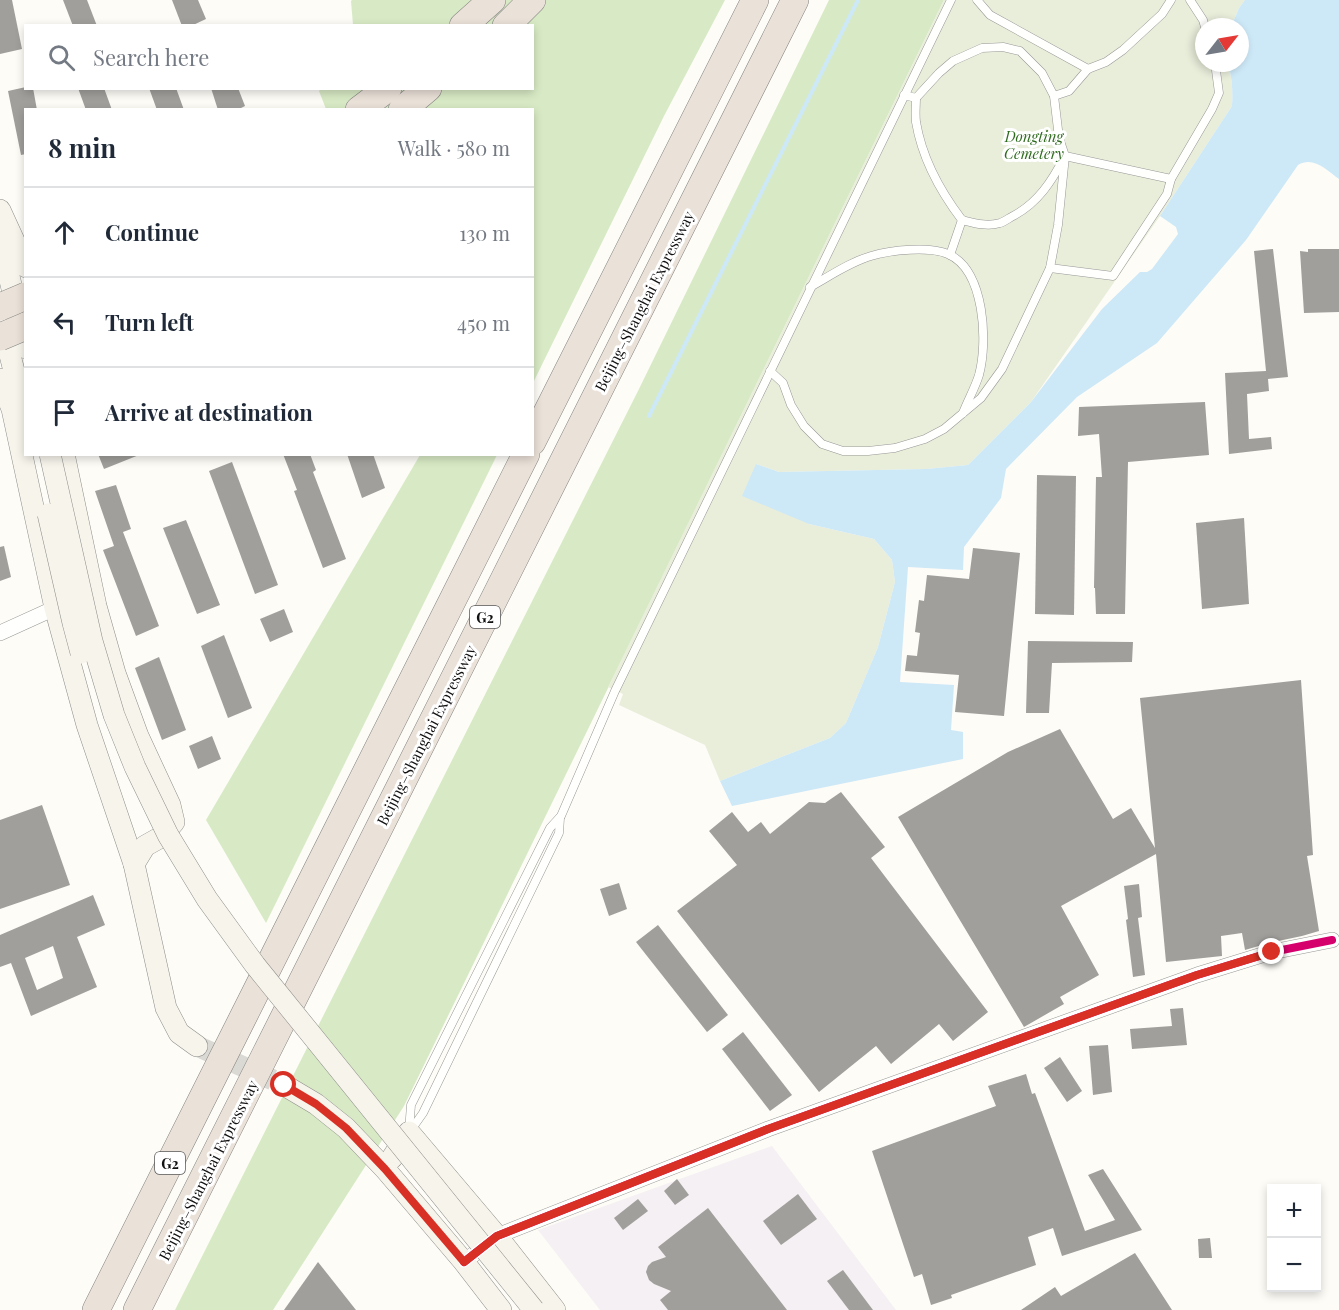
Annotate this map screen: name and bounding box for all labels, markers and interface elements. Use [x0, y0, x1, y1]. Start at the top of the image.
north arrow [1195, 18, 1249, 72]
search box [24, 24, 534, 90]
icon: search [45, 41, 78, 74]
text: Search here [93, 42, 209, 72]
park label: Dongting Cemetery [1004, 126, 1065, 163]
text: 8 min [48, 130, 116, 165]
text: Walk · 580 m [398, 134, 510, 161]
street label: Beijing–Shanghai Expressway [590, 207, 698, 395]
icon: ahead [48, 216, 81, 249]
text: Continue [105, 217, 199, 247]
text: 130 m [459, 219, 510, 246]
icon: left [48, 306, 81, 339]
text: Turn left [105, 307, 194, 337]
text: 450 m [457, 309, 510, 336]
icon: arrive [48, 396, 81, 429]
text: Arrive at destination [105, 397, 313, 427]
road number: G2 [470, 606, 500, 628]
street label: Beijing–Shanghai Expressway [372, 641, 480, 829]
route end [1258, 938, 1284, 964]
route start [270, 1071, 296, 1097]
street label: Beijing–Shanghai Expressway [154, 1076, 262, 1264]
road number: G2 [155, 1152, 185, 1174]
map controls [1267, 1184, 1321, 1292]
button: + [1267, 1184, 1321, 1238]
button: − [1267, 1238, 1321, 1292]

